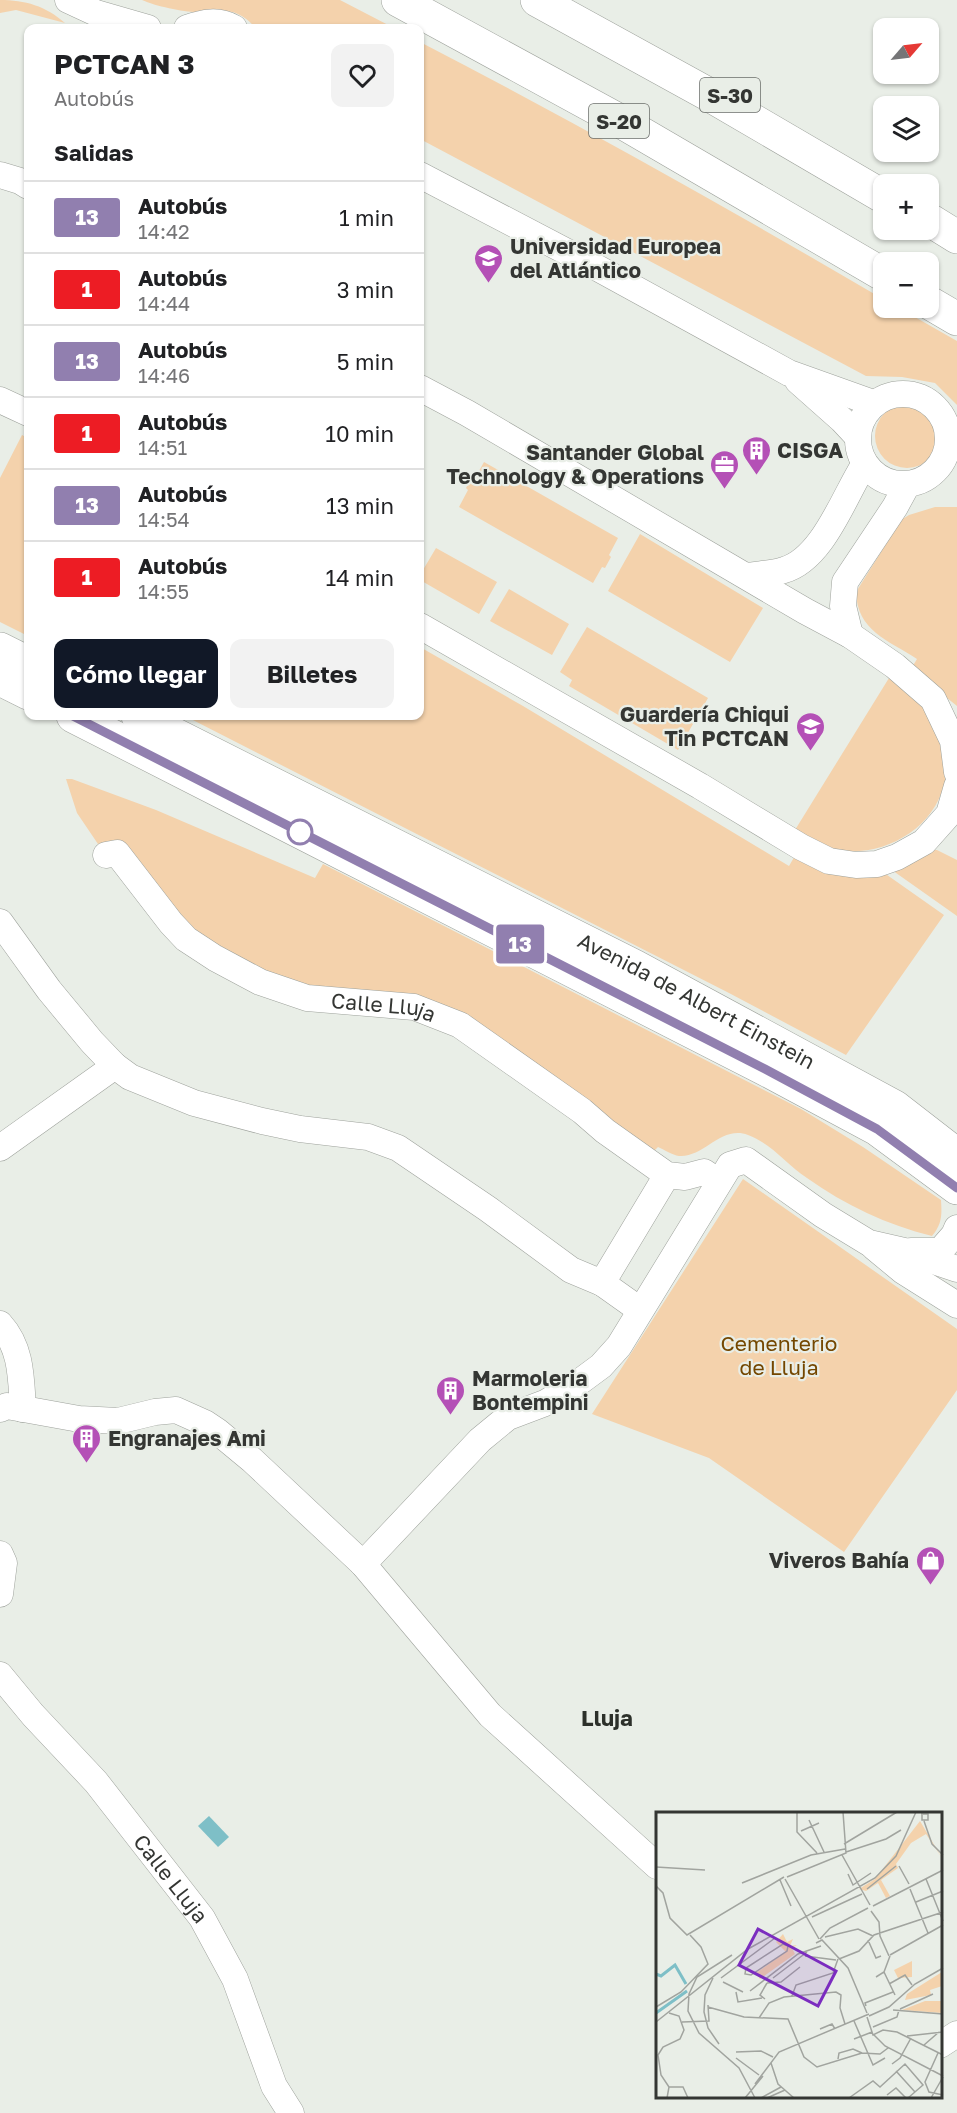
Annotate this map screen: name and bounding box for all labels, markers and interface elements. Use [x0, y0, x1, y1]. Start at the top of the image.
north arrow [873, 18, 939, 84]
map controls [873, 18, 939, 318]
button: heart [331, 44, 394, 107]
text: PCTCAN 3 [54, 47, 195, 80]
road number: S-30 [700, 78, 760, 112]
text: Autobús [54, 86, 134, 110]
button: layers [873, 96, 939, 162]
road number: S-20 [589, 104, 649, 138]
text: Salidas [54, 139, 134, 166]
button: + [873, 174, 939, 240]
text: Autobús [138, 192, 227, 219]
text: 13 [75, 204, 99, 230]
text: 1 min [339, 204, 394, 231]
text: 14:42 [138, 219, 190, 243]
place label: Universidad Europea del Atlántico [510, 233, 721, 283]
school or university icon: Universidad Europea del Atlántico [473, 242, 505, 284]
button: − [873, 252, 939, 318]
text: Autobús [138, 264, 227, 291]
text: 1 [82, 276, 92, 302]
text: 3 min [337, 276, 394, 303]
text: 14:44 [138, 291, 190, 315]
text: Autobús [138, 336, 227, 363]
text: 13 [75, 348, 99, 374]
text: 5 min [337, 348, 394, 375]
text: 14:46 [138, 363, 190, 387]
text: Autobús [138, 408, 227, 435]
text: 1 [82, 420, 92, 446]
text: 10 min [325, 420, 394, 447]
building icon: CISGA [740, 434, 772, 476]
text: 14:51 [138, 435, 187, 459]
place label: CISGA [777, 437, 843, 463]
place label: Santander Global Technology & Operations [446, 439, 704, 489]
office icon: Santander Global Technology & Operations [709, 448, 741, 490]
text: Autobús [138, 480, 227, 507]
text: 13 [75, 492, 99, 518]
text: 13 min [326, 492, 394, 519]
text: 14:54 [138, 507, 190, 531]
text: Autobús [138, 552, 227, 579]
text: 1 [82, 564, 92, 590]
text: 14 min [326, 564, 394, 591]
text: 14:55 [138, 579, 189, 603]
button: Cómo llegar [54, 639, 218, 708]
button: Billetes [230, 639, 394, 708]
place label: Guardería Chiqui Tin PCTCAN [620, 701, 789, 751]
school or university icon: Guardería Chiqui Tin PCTCAN [794, 710, 826, 752]
unlabelled marker [287, 819, 313, 845]
line badge: 13 [493, 924, 547, 964]
street label: Avenida de Albert Einstein [574, 927, 820, 1074]
text: 13 [508, 931, 532, 957]
street label: Calle Lluja [330, 987, 440, 1027]
park label: Cementerio de Lluja [721, 1330, 837, 1380]
place label: Marmoleria Bontempini [472, 1365, 588, 1415]
building icon: Marmoleria Bontempini [435, 1374, 467, 1416]
building icon: Engranajes Ami [71, 1422, 103, 1464]
place label: Engranajes Ami [108, 1425, 266, 1451]
shop icon: Viveros Bahía [914, 1544, 946, 1586]
place label: Viveros Bahía [769, 1547, 909, 1573]
district label: Lluja [581, 1704, 633, 1731]
inset map [656, 1812, 942, 2098]
street label: Calle Lluja [128, 1829, 214, 1928]

